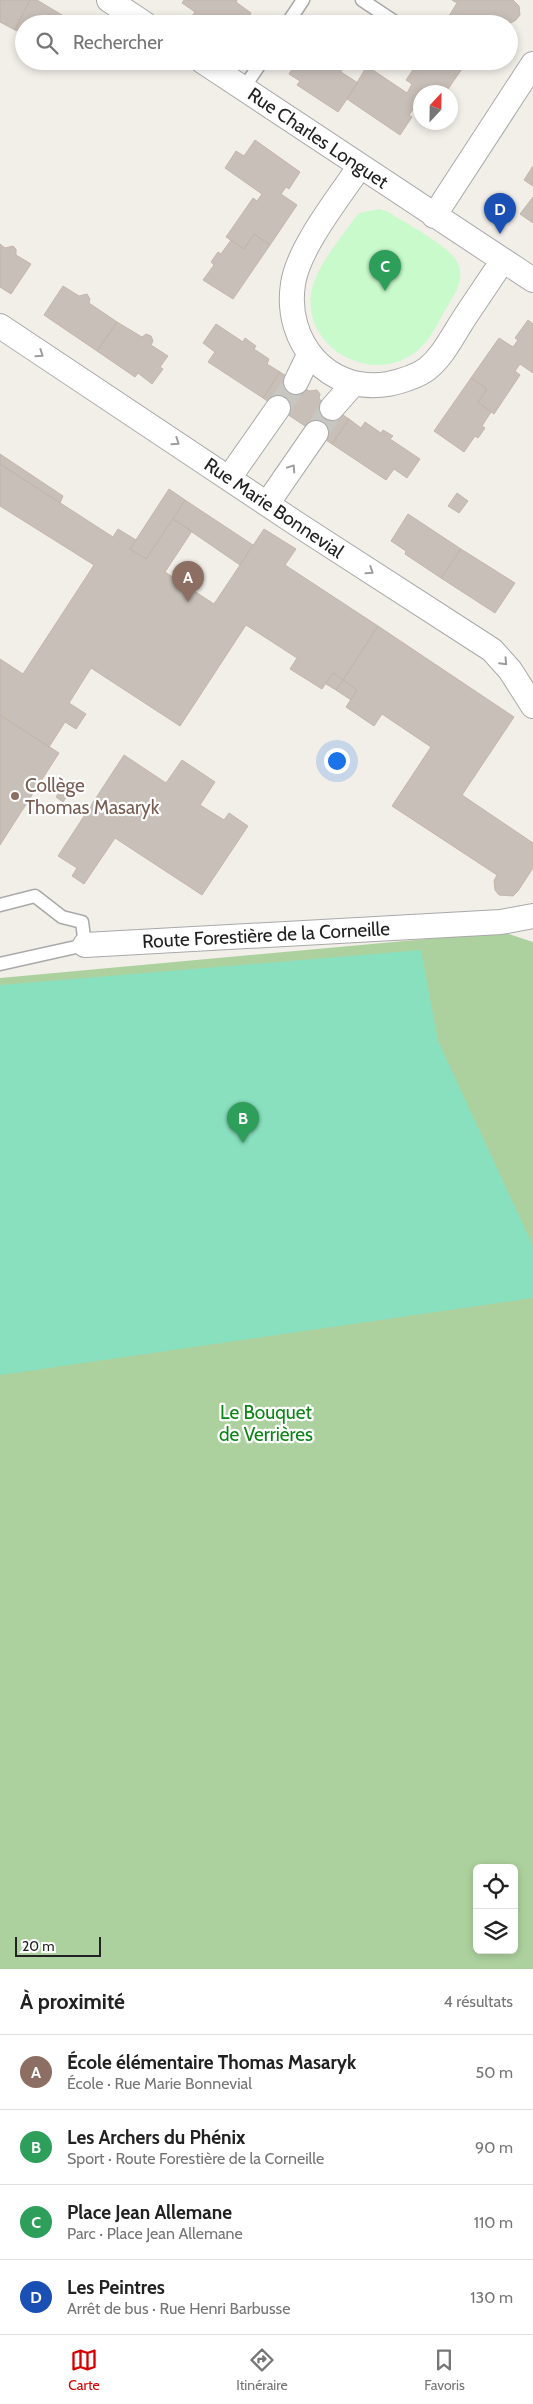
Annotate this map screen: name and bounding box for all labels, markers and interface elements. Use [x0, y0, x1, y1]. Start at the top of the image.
search box [15, 15, 518, 70]
icon: search [33, 29, 61, 57]
text: Rechercher [73, 31, 163, 54]
street label: Rue Charles Longuet [243, 82, 393, 194]
north arrow [413, 85, 458, 130]
pin: D [484, 193, 516, 234]
pin: C [369, 250, 401, 291]
one-way arrow [34, 348, 44, 357]
one-way arrow [170, 436, 180, 445]
street label: Rue Marie Bonnevial [200, 453, 349, 563]
one-way arrow [286, 465, 295, 474]
pin: A [172, 561, 204, 602]
one-way arrow [364, 565, 373, 574]
one-way arrow [498, 657, 507, 666]
your location [324, 748, 350, 774]
place label: Collège Thomas Masaryk [25, 774, 160, 819]
marker: Collège Thomas Masaryk [9, 790, 21, 802]
street label: Route Forestière de la Corneille [142, 917, 391, 953]
pin: B [227, 1102, 259, 1143]
park label: Le Bouquet de Verrières [219, 1401, 313, 1446]
map controls [473, 1864, 518, 1954]
button: locate [473, 1864, 518, 1909]
button: layers [473, 1909, 518, 1954]
scale bar [15, 1934, 101, 1957]
text: 20 m [22, 1937, 55, 1955]
text: À proximité [20, 1989, 125, 2014]
text: 4 résultats [443, 1992, 513, 2011]
text: École élémentaire Thomas Masaryk [67, 2051, 356, 2074]
text: A [31, 2063, 41, 2082]
text: 50 m [476, 2063, 513, 2082]
text: École · Rue Marie Bonnevial [67, 2074, 252, 2093]
text: Les Archers du Phénix [67, 2126, 245, 2149]
text: B [31, 2138, 41, 2157]
text: 90 m [475, 2138, 513, 2157]
text: Sport · Route Forestière de la Corneille [67, 2149, 324, 2168]
text: Place Jean Allemane [67, 2201, 232, 2224]
text: C [31, 2213, 41, 2232]
text: 110 m [474, 2213, 513, 2232]
text: Parc · Place Jean Allemane [67, 2224, 243, 2243]
text: Les Peintres [67, 2276, 165, 2299]
text: D [30, 2288, 42, 2307]
text: 130 m [470, 2288, 513, 2307]
text: Arrêt de bus · Rue Henri Barbusse [67, 2299, 290, 2318]
tab: Carte [68, 2346, 100, 2394]
tab: Itinéraire [236, 2346, 288, 2394]
tab: Favoris [424, 2346, 465, 2394]

